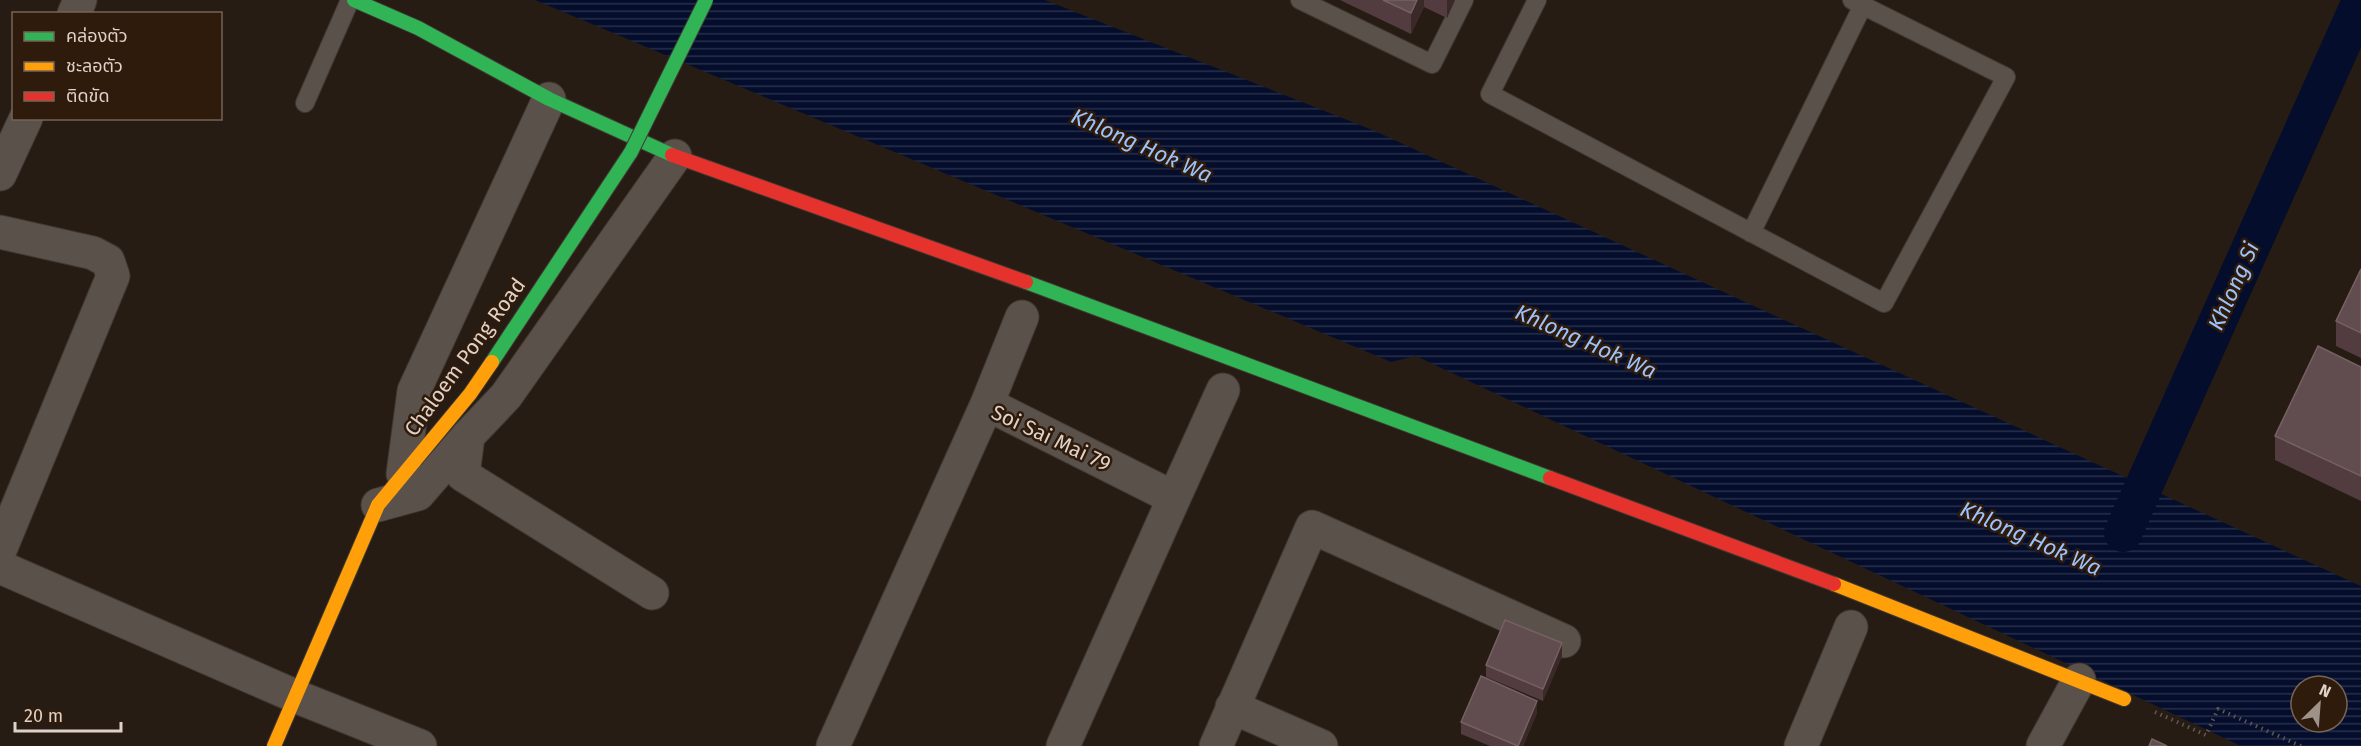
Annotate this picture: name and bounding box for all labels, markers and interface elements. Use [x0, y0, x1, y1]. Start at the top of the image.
legend [12, 12, 222, 120]
text: คล่องตัว [66, 25, 128, 47]
text: ชะลอตัว [66, 55, 123, 77]
text: ติดขัด [66, 85, 109, 107]
water label: Khlong Hok Wa [1067, 102, 1216, 189]
water label: Khlong Si [2202, 238, 2265, 335]
street label: Chaloem Pong Road [399, 273, 531, 441]
water label: Khlong Hok Wa [1511, 298, 1660, 385]
street label: Soi Sai Mai 79 [987, 399, 1115, 477]
water label: Khlong Hok Wa [1956, 495, 2105, 582]
north arrow [2289, 674, 2349, 734]
text: N [2316, 680, 2334, 702]
scale bar [15, 695, 122, 733]
text: 20 m [24, 705, 63, 727]

